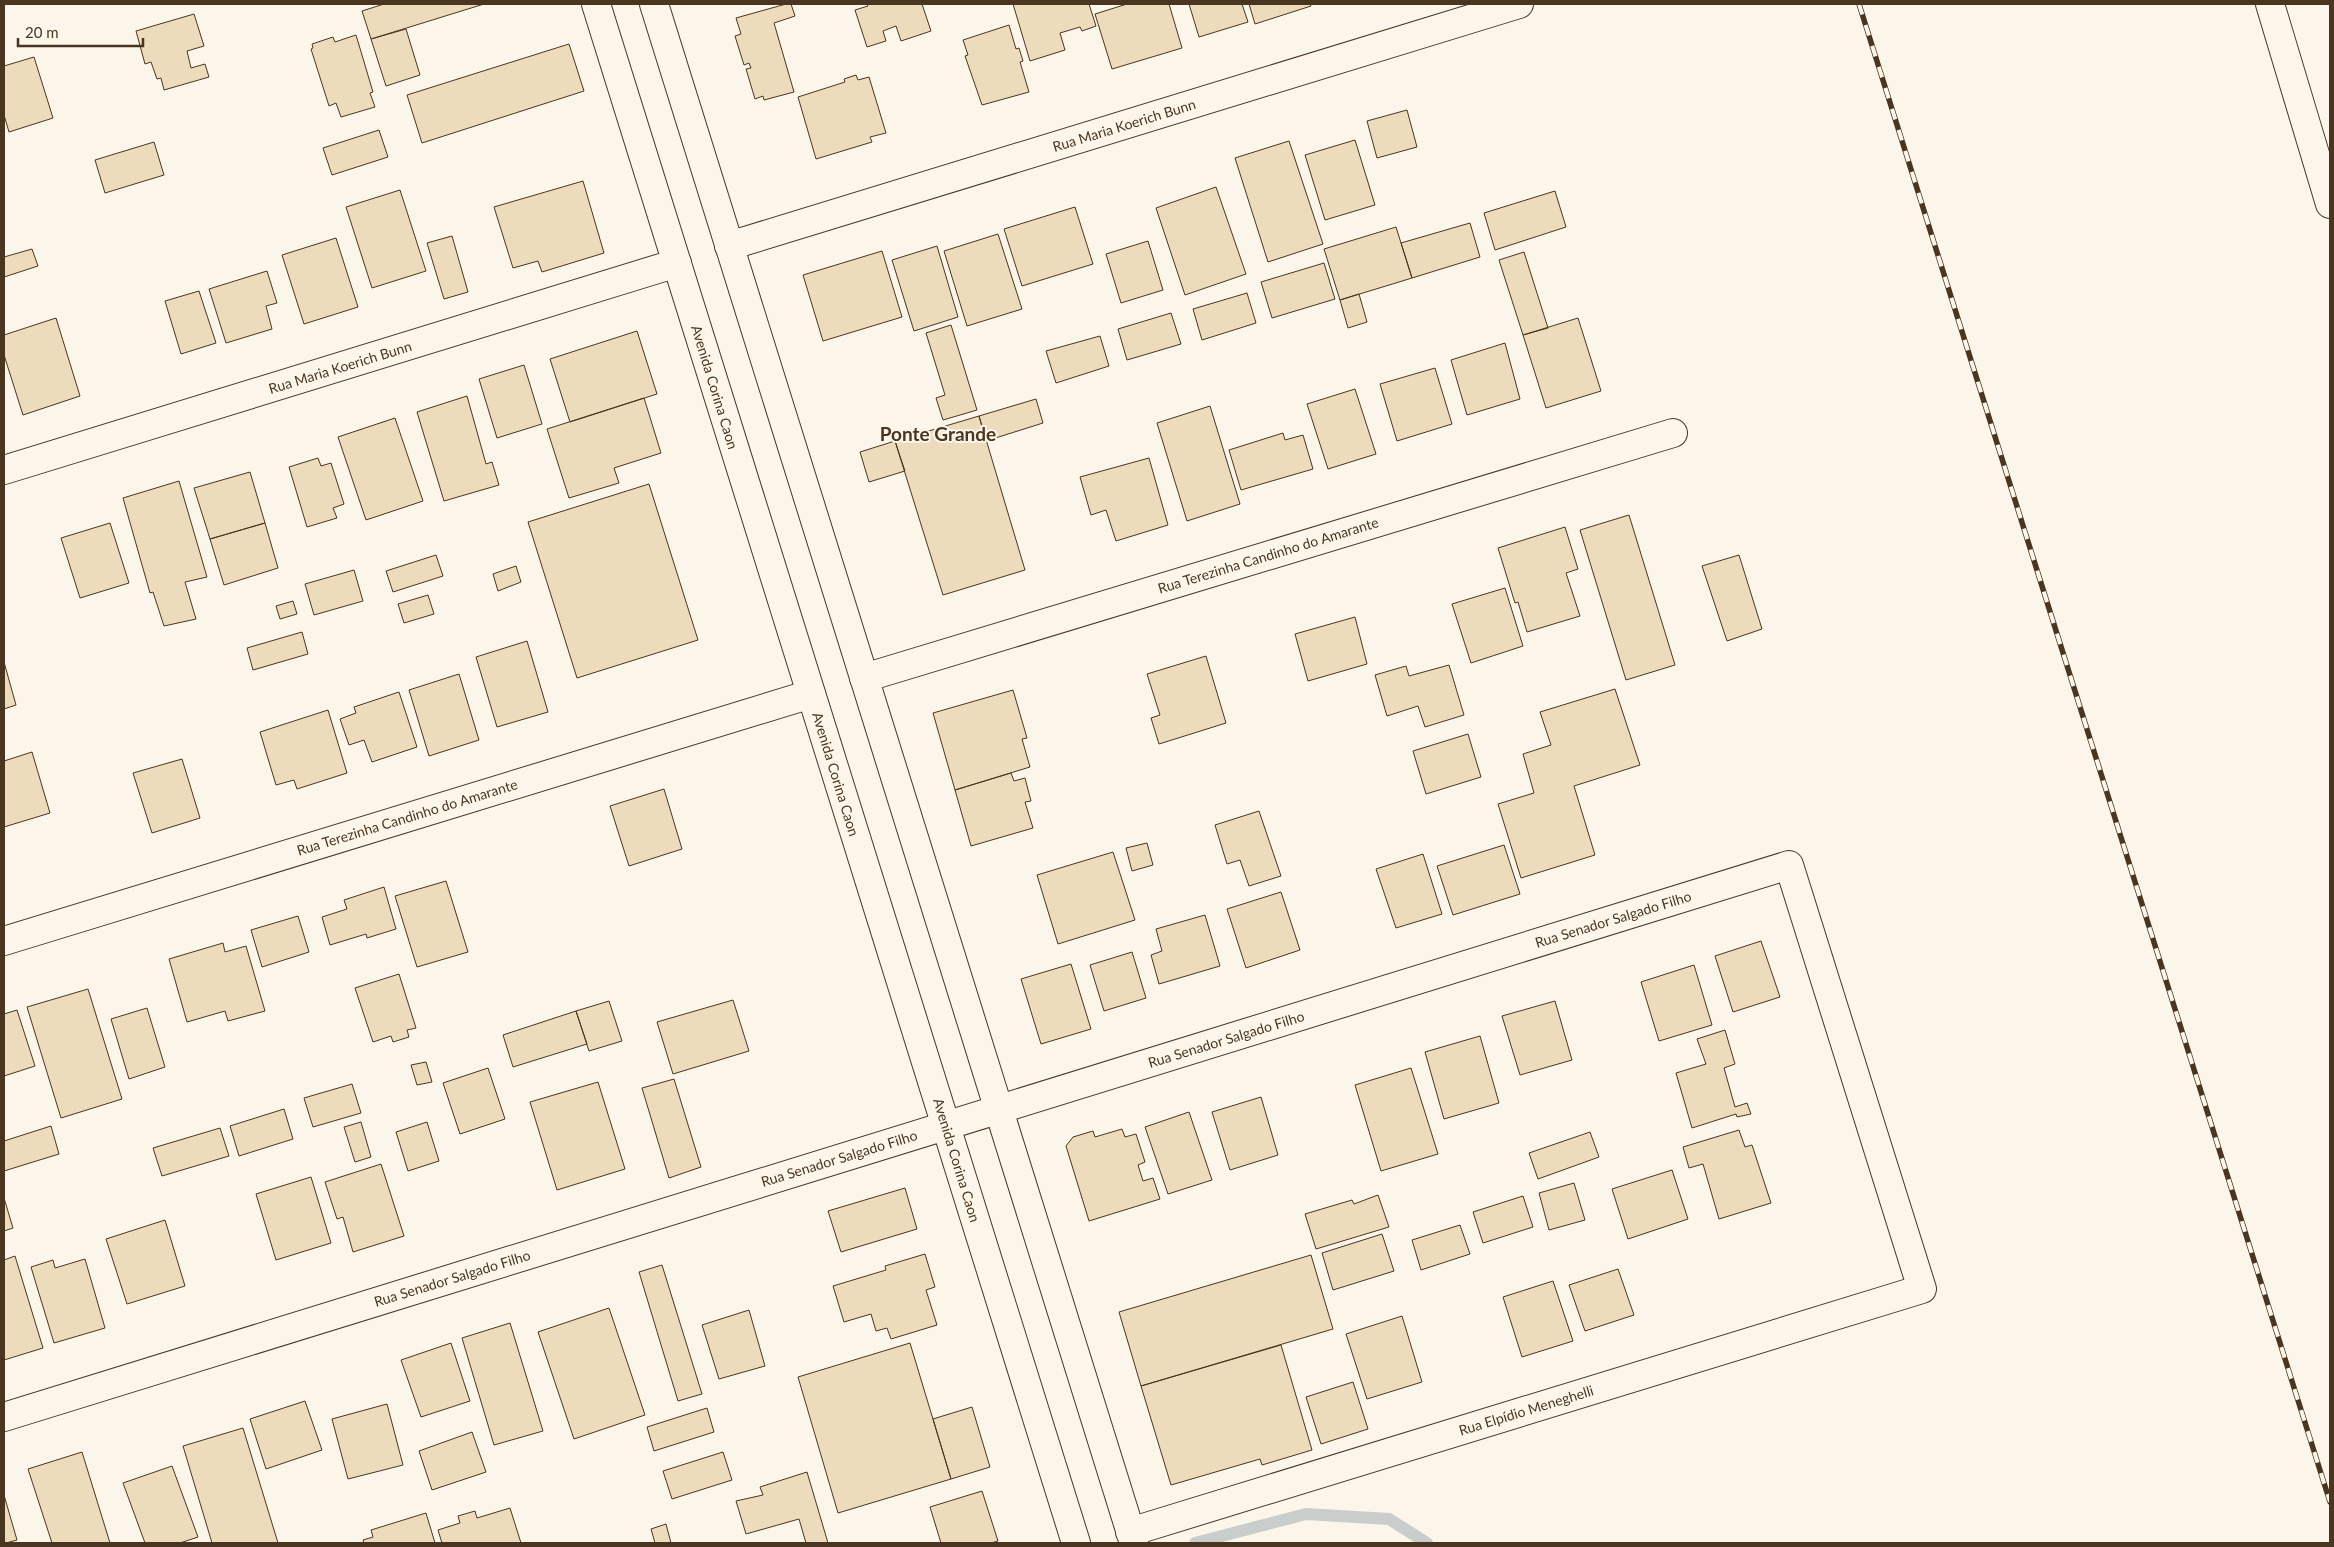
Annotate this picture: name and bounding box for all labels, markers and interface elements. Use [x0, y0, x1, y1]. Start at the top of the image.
scale bar [18, 15, 142, 47]
text: 20 m [25, 23, 59, 41]
street label: Rua Maria Koerich Bunn [1050, 95, 1198, 155]
street label: Avenida Corina Caon [688, 323, 742, 451]
street label: Rua Maria Koerich Bunn [266, 337, 414, 397]
district label: Ponte Grande [880, 422, 996, 445]
street label: Rua Terezinha Candinho do Amarante [1156, 513, 1380, 597]
street label: Avenida Corina Caon [809, 710, 863, 838]
street label: Rua Terezinha Candinho do Amarante [295, 775, 519, 859]
street label: Rua Senador Salgado Filho [1533, 887, 1693, 951]
street label: Rua Senador Salgado Filho [1146, 1007, 1306, 1071]
street label: Avenida Corina Caon [930, 1096, 984, 1224]
street label: Rua Senador Salgado Filho [759, 1126, 919, 1190]
street label: Rua Senador Salgado Filho [372, 1246, 532, 1310]
street label: Rua Elpídio Meneghelli [1457, 1381, 1595, 1439]

